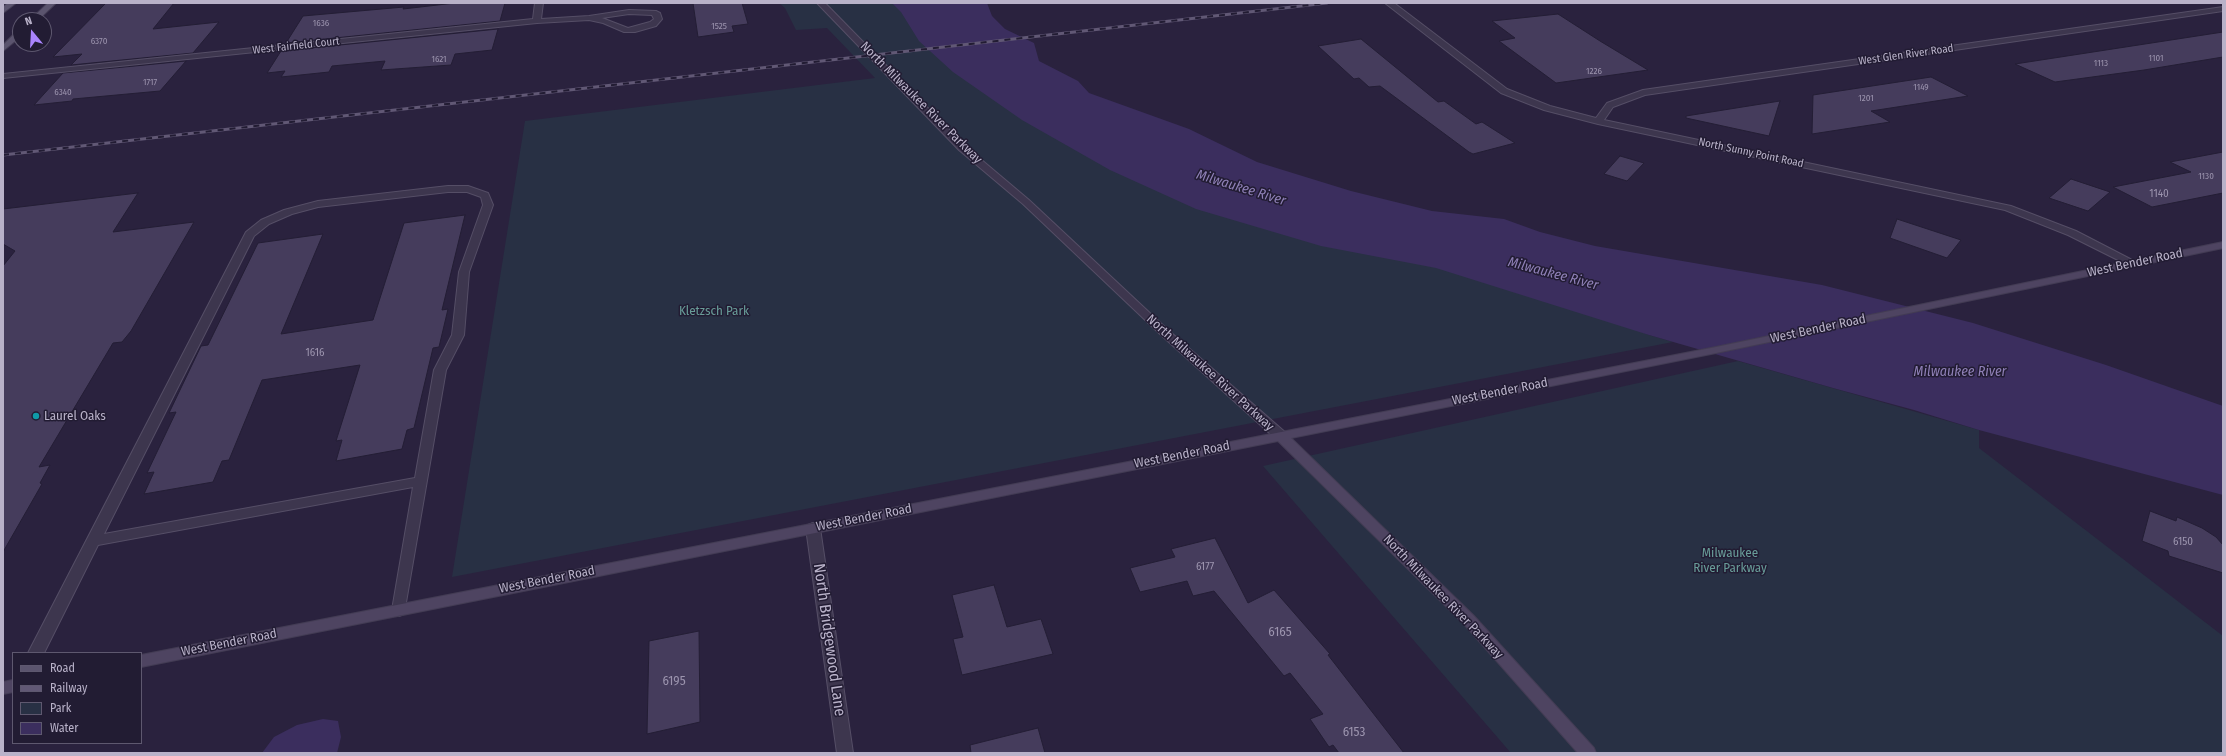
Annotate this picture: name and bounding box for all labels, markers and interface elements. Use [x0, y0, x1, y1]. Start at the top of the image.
north arrow [12, 12, 52, 52]
text: N [23, 14, 34, 28]
house number: 1636 [313, 18, 329, 28]
house number: 1525 [711, 21, 727, 31]
street label: West Fairfield Court [252, 35, 340, 57]
house number: 6370 [91, 36, 107, 46]
street label: North Milwaukee River Parkway [857, 39, 985, 167]
street label: West Glen River Road [1858, 42, 1954, 68]
house number: 1101 [2149, 53, 2163, 63]
house number: 1621 [431, 54, 447, 64]
house number: 1113 [2094, 58, 2108, 68]
house number: 1226 [1586, 66, 1602, 76]
house number: 1717 [143, 77, 157, 87]
house number: 1149 [1913, 82, 1929, 92]
house number: 6340 [54, 87, 72, 97]
house number: 1201 [1858, 93, 1874, 103]
street label: North Sunny Point Road [1697, 135, 1805, 171]
water label: Milwaukee River [1194, 166, 1288, 210]
house number: 1130 [2198, 171, 2214, 181]
house number: 1140 [2149, 187, 2169, 201]
street label: West Bender Road [2086, 245, 2184, 281]
water label: Milwaukee River [1506, 254, 1600, 294]
park label: Kletzsch Park [679, 303, 749, 319]
street label: West Bender Road [1769, 311, 1867, 347]
street label: North Milwaukee River Parkway [1143, 312, 1277, 434]
house number: 1616 [306, 346, 324, 360]
water label: Milwaukee River [1914, 364, 2006, 380]
street label: West Bender Road [1451, 375, 1549, 409]
place label: Laurel Oaks [44, 408, 106, 424]
marker: Laurel Oaks [31, 411, 41, 421]
street label: West Bender Road [1133, 438, 1231, 472]
street label: West Bender Road [815, 501, 913, 535]
street label: North Milwaukee River Parkway [1380, 532, 1506, 662]
house number: 6150 [2173, 535, 2193, 549]
park label: Milwaukee River Parkway [1693, 545, 1767, 576]
house number: 6177 [1196, 560, 1214, 574]
street label: North Bridgewood Lane [809, 562, 849, 718]
street label: West Bender Road [498, 563, 596, 597]
house number: 6165 [1268, 624, 1292, 640]
street label: West Bender Road [180, 626, 278, 660]
legend [12, 652, 142, 744]
text: Road [50, 661, 75, 675]
house number: 6195 [662, 673, 686, 689]
text: Railway [50, 681, 87, 695]
text: Park [50, 701, 71, 715]
text: Water [50, 721, 78, 735]
house number: 6153 [1343, 724, 1365, 740]

